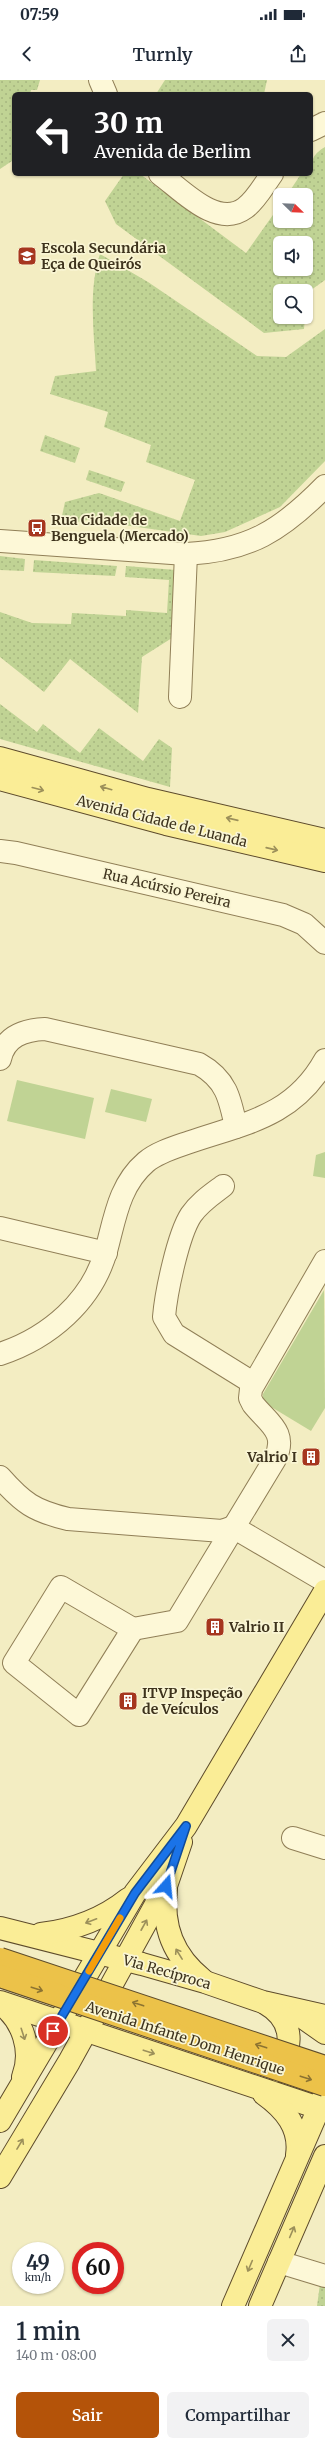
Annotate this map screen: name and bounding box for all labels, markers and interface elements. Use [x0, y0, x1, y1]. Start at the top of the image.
text: 07:59 [20, 5, 59, 24]
icon: back [16, 43, 38, 65]
text: Turnly [132, 43, 193, 66]
icon: share [287, 43, 309, 65]
text: 30 m [94, 105, 163, 141]
icon: left [28, 108, 80, 160]
text: Avenida de Berlim [94, 140, 251, 163]
north arrow [273, 188, 313, 228]
map controls [273, 188, 313, 324]
button: sound [273, 236, 313, 276]
place label: Escola Secundária Eça de Queirós [41, 239, 166, 273]
school or university icon: Escola Secundária Eça de Queirós [16, 245, 38, 267]
button: search [273, 284, 313, 324]
place label: Rua Cidade de Benguela (Mercado) [51, 511, 189, 545]
bus stop icon: Rua Cidade de Benguela (Mercado) [26, 517, 48, 539]
one-way arrow [100, 783, 113, 791]
one-way arrow [31, 786, 44, 793]
street label: Avenida Cidade de Luanda [74, 791, 250, 851]
one-way arrow [226, 815, 239, 823]
one-way arrow [265, 846, 278, 854]
street label: Rua Acúrsio Pereira [101, 864, 233, 912]
building icon: Valrio I [300, 1446, 322, 1468]
place label: Valrio I [246, 1448, 297, 1466]
building icon: Valrio II [204, 1616, 226, 1638]
place label: Valrio II [228, 1618, 285, 1636]
place label: ITVP Inspeção de Veículos [142, 1684, 243, 1718]
building icon: ITVP Inspeção de Veículos [117, 1690, 139, 1712]
position arrow [145, 1865, 187, 1907]
one-way arrow [85, 1918, 97, 1926]
one-way arrow [141, 1920, 149, 1932]
one-way arrow [174, 1948, 182, 1960]
street label: Via Recíproca [120, 1951, 214, 1993]
one-way arrow [30, 1986, 43, 1993]
street label: Avenida Infante Dom Henrique [82, 1997, 287, 2079]
one-way arrow [132, 2000, 144, 2008]
pin [36, 2014, 70, 2048]
icon: arrive [42, 2020, 64, 2042]
one-way arrow [20, 2027, 27, 2040]
one-way arrow [256, 2041, 268, 2049]
one-way arrow [142, 2049, 155, 2056]
one-way arrow [300, 2075, 312, 2083]
one-way arrow [16, 2138, 24, 2150]
one-way arrow [289, 2226, 296, 2238]
speed limit sign: 60 [72, 2242, 124, 2294]
text: 49 [26, 2250, 50, 2275]
one-way arrow [246, 2260, 253, 2272]
text: km/h [25, 2271, 51, 2284]
text: 1 min [16, 2316, 81, 2347]
button: close [267, 2319, 309, 2361]
text: 140 m · 08:00 [16, 2347, 97, 2364]
button: Sair [16, 2392, 159, 2438]
button: Compartilhar [167, 2392, 309, 2438]

